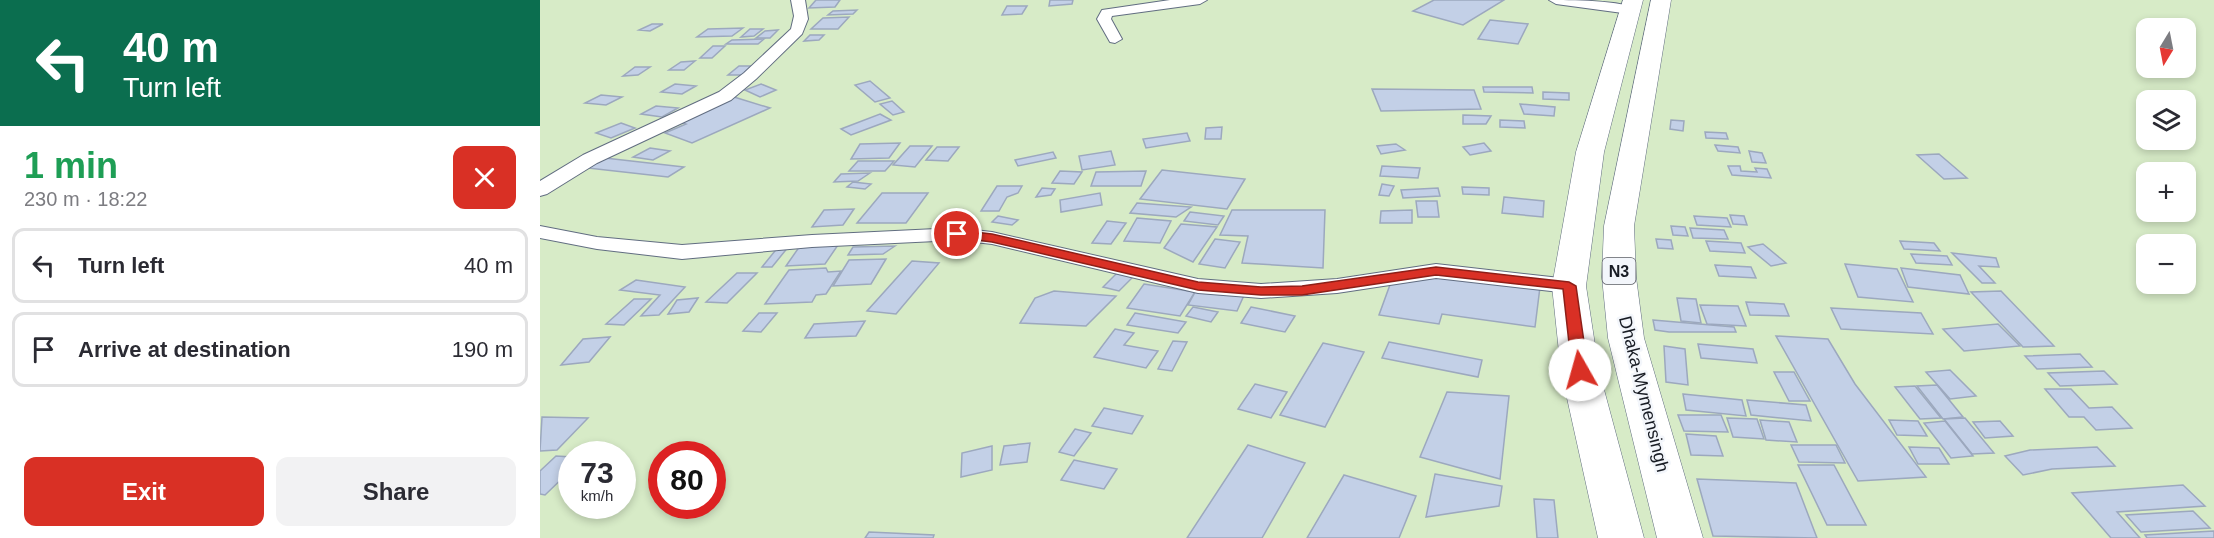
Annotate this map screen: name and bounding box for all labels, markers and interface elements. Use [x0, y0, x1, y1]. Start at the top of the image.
north arrow [2136, 18, 2196, 78]
map controls [2136, 18, 2196, 294]
icon: left [24, 24, 102, 102]
text: 40 m [123, 24, 219, 71]
text: Turn left [123, 73, 221, 103]
button: layers [2136, 90, 2196, 150]
text: 1 min [24, 145, 118, 186]
button: close [453, 146, 516, 209]
button: + [2136, 162, 2196, 222]
text: 230 m · 18:22 [24, 188, 147, 210]
pin [931, 208, 982, 259]
icon: arrive [940, 217, 973, 250]
button: − [2136, 234, 2196, 294]
icon: left [27, 249, 60, 282]
text: Turn left [78, 253, 164, 278]
text: 40 m [464, 253, 513, 278]
road number: N3 [1602, 258, 1636, 284]
street label: Dhaka-Mymensingh [1615, 314, 1673, 474]
icon: arrive [27, 333, 60, 366]
text: Arrive at destination [78, 337, 291, 362]
text: 190 m [452, 337, 513, 362]
position arrow [1548, 338, 1612, 402]
speed limit sign: 80 [648, 441, 726, 519]
text: 73 [580, 456, 614, 489]
button: Exit [24, 457, 264, 526]
button: Share [276, 457, 516, 526]
text: km/h [581, 487, 613, 504]

